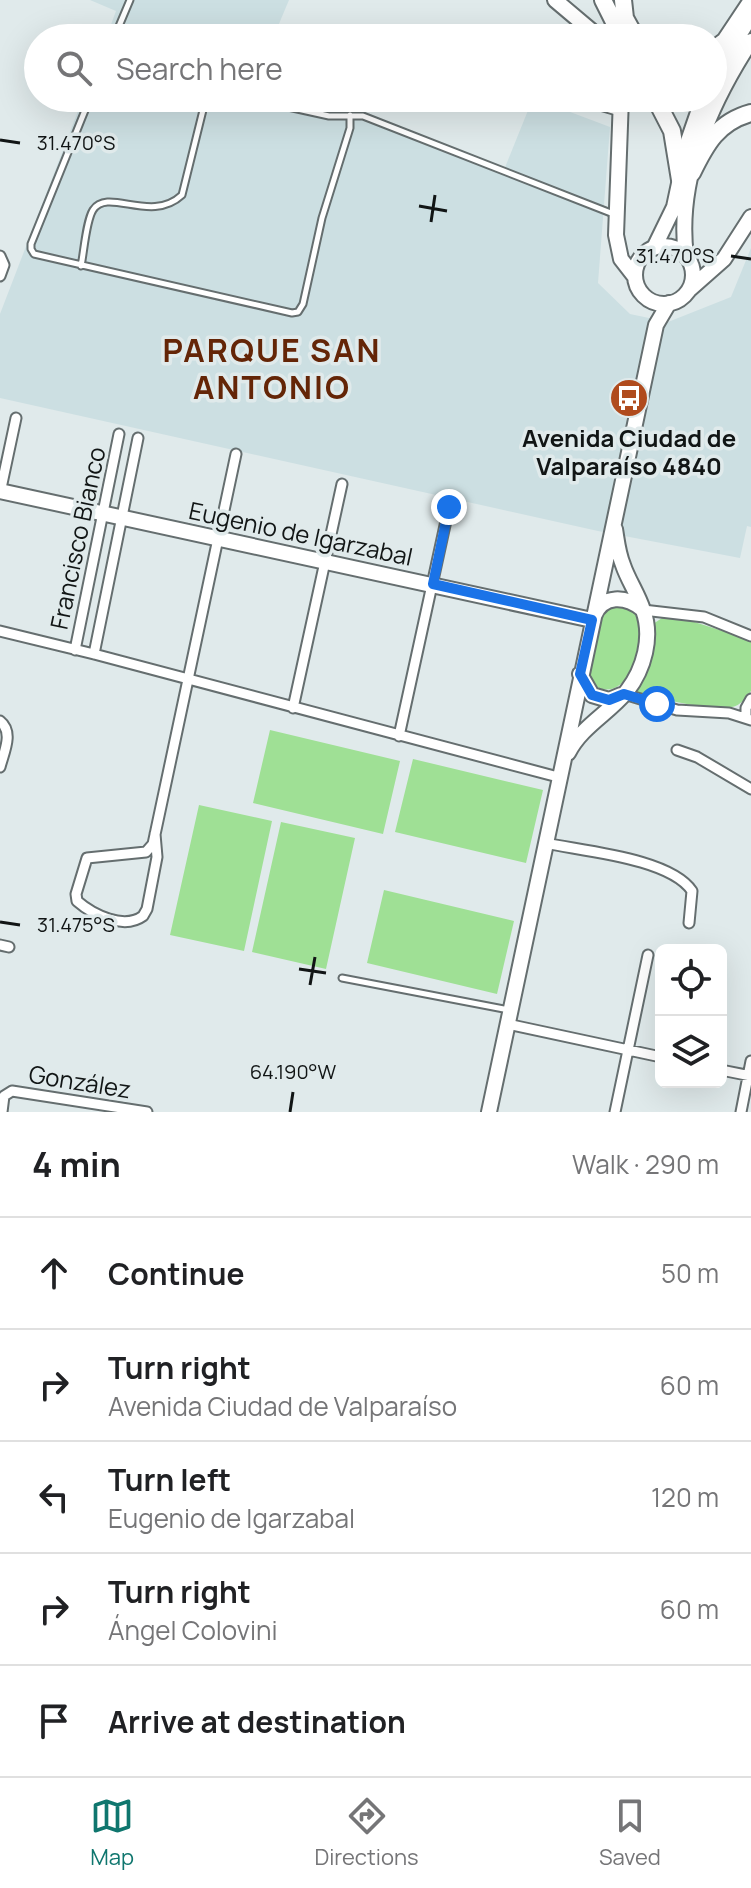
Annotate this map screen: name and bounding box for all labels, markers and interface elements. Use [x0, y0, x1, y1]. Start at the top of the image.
search box [24, 24, 727, 112]
icon: search [52, 46, 96, 90]
text: Search here [116, 48, 283, 89]
text: 31.470°S [37, 129, 115, 156]
text: 31.470°S [636, 242, 714, 269]
district label: PARQUE SAN ANTONIO [162, 328, 382, 409]
bus stop icon: Avenida Ciudad de Valparaíso 4840 [608, 377, 650, 419]
place label: Avenida Ciudad de Valparaíso 4840 [522, 421, 736, 482]
street label: Francisco Bianco [42, 444, 112, 632]
route end [431, 489, 467, 525]
street label: Eugenio de Igarzabal [186, 493, 416, 573]
route start [639, 686, 675, 722]
text: 31.475°S [37, 911, 115, 938]
map controls [655, 944, 727, 1088]
button: locate [655, 944, 727, 1016]
button: layers [655, 1016, 727, 1088]
street label: González [27, 1057, 133, 1105]
text: 64.190°W [250, 1058, 337, 1085]
text: 4 min [32, 1141, 121, 1187]
text: Walk · 290 m [572, 1146, 719, 1182]
icon: ahead [32, 1251, 76, 1295]
text: Continue [108, 1253, 244, 1294]
text: 50 m [661, 1255, 719, 1291]
text: Turn right [108, 1347, 251, 1388]
icon: right [32, 1363, 76, 1407]
text: 60 m [660, 1367, 719, 1403]
text: Avenida Ciudad de Valparaíso [108, 1388, 457, 1424]
text: Turn left [108, 1459, 231, 1500]
icon: left [32, 1475, 76, 1519]
text: 120 m [651, 1479, 719, 1515]
text: Eugenio de Igarzabal [108, 1500, 355, 1536]
text: Turn right [108, 1571, 251, 1612]
icon: right [32, 1587, 76, 1631]
text: 60 m [660, 1591, 719, 1627]
text: Ángel Colovini [108, 1612, 277, 1648]
icon: arrive [32, 1699, 76, 1743]
text: Arrive at destination [108, 1701, 406, 1742]
tab: Map [90, 1794, 134, 1872]
tab: Directions [314, 1794, 419, 1872]
tab: Saved [599, 1794, 661, 1872]

